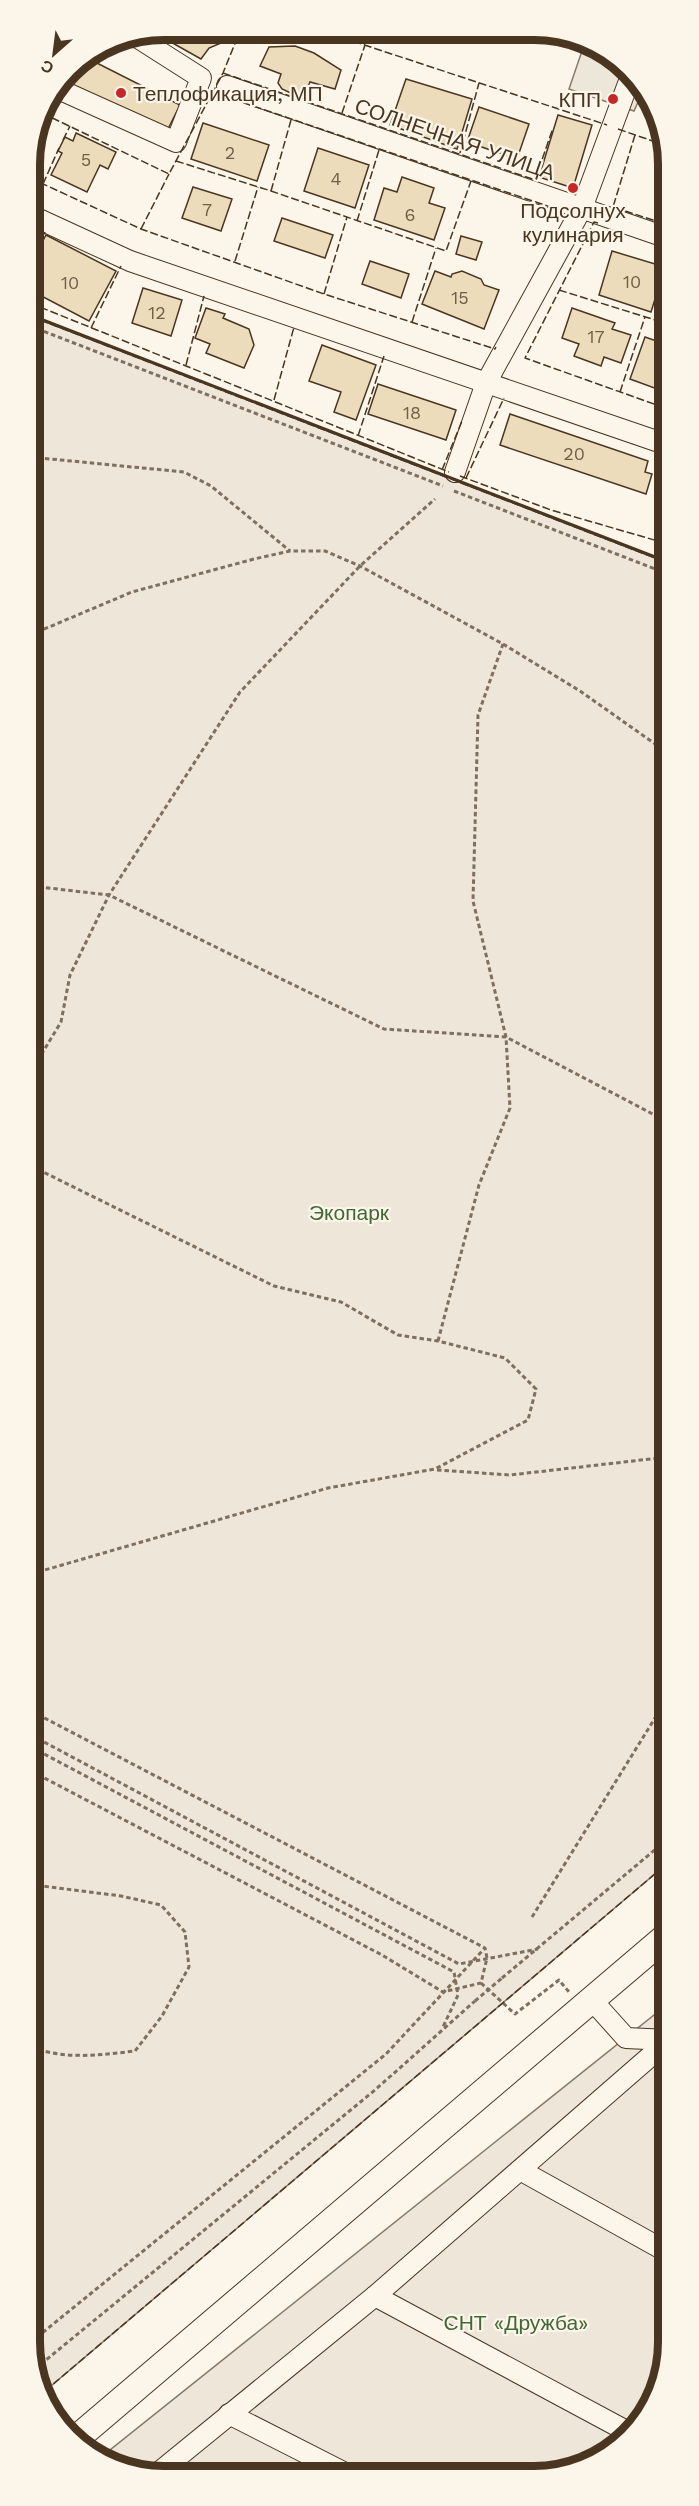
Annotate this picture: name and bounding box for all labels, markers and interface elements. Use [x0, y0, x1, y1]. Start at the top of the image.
north arrow [24, 24, 84, 84]
text: С [37, 55, 57, 78]
place label: Теплофикация, МП [133, 81, 323, 106]
marker: Теплофикация, МП [114, 86, 128, 100]
place label: КПП [559, 87, 601, 112]
marker: КПП [606, 92, 620, 106]
street label: СОЛНЕЧНАЯ УЛИЦА [352, 93, 558, 185]
house number: 2 [225, 142, 235, 163]
house number: 5 [81, 149, 91, 170]
house number: 4 [331, 168, 342, 189]
marker: Подсолнух кулинария [566, 181, 580, 195]
place label: Подсолнух кулинария [520, 198, 626, 247]
house number: 7 [202, 199, 212, 220]
house number: 6 [405, 204, 415, 225]
house number: 10 [623, 271, 641, 292]
house number: 10 [61, 272, 79, 293]
house number: 15 [451, 287, 469, 308]
house number: 12 [148, 302, 166, 323]
house number: 17 [587, 326, 605, 347]
house number: 18 [403, 402, 421, 423]
house number: 20 [563, 443, 585, 464]
park label: Экопарк [309, 1200, 390, 1225]
park label: СНТ «Дружба» [444, 2310, 588, 2335]

